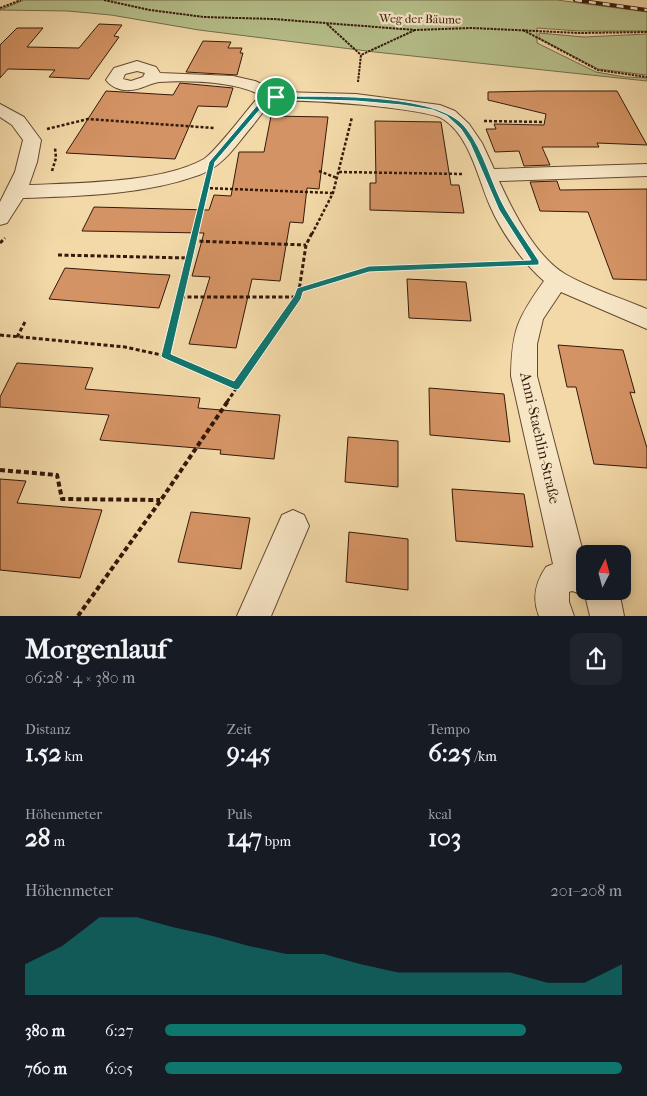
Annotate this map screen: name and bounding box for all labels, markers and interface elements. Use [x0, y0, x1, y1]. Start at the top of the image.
street label: Weg der Bäume [378, 11, 461, 27]
pin [255, 76, 297, 118]
icon: arrive [262, 83, 290, 111]
street label: Anni-Staehlin-Straße [516, 369, 564, 506]
north arrow [576, 545, 631, 600]
map controls [576, 545, 631, 600]
text: Morgenlauf [25, 632, 167, 665]
button: share [570, 633, 622, 685]
text: 06:28 · 4 × 380 m [25, 668, 135, 687]
text: Distanz [25, 721, 71, 738]
text: Zeit [227, 721, 252, 738]
text: Tempo [428, 721, 470, 738]
text: 1.52 [25, 738, 61, 767]
text: 9:45 [227, 738, 271, 767]
text: 6:25 [428, 738, 472, 767]
text: km [61, 748, 83, 765]
text: /km [472, 748, 497, 765]
text: Höhenmeter [25, 806, 102, 823]
text: Puls [227, 806, 252, 823]
text: kcal [428, 806, 452, 823]
text: 28 [25, 823, 50, 852]
text: 147 [227, 823, 262, 852]
text: 103 [428, 823, 461, 852]
text: m [50, 833, 65, 850]
text: bpm [262, 833, 291, 850]
text: Höhenmeter [25, 881, 113, 900]
text: 201–208 m [551, 881, 622, 900]
text: 380 m [25, 1021, 65, 1040]
text: 6:27 [105, 1021, 133, 1040]
text: 760 m [25, 1059, 67, 1078]
text: 6:05 [105, 1059, 133, 1078]

